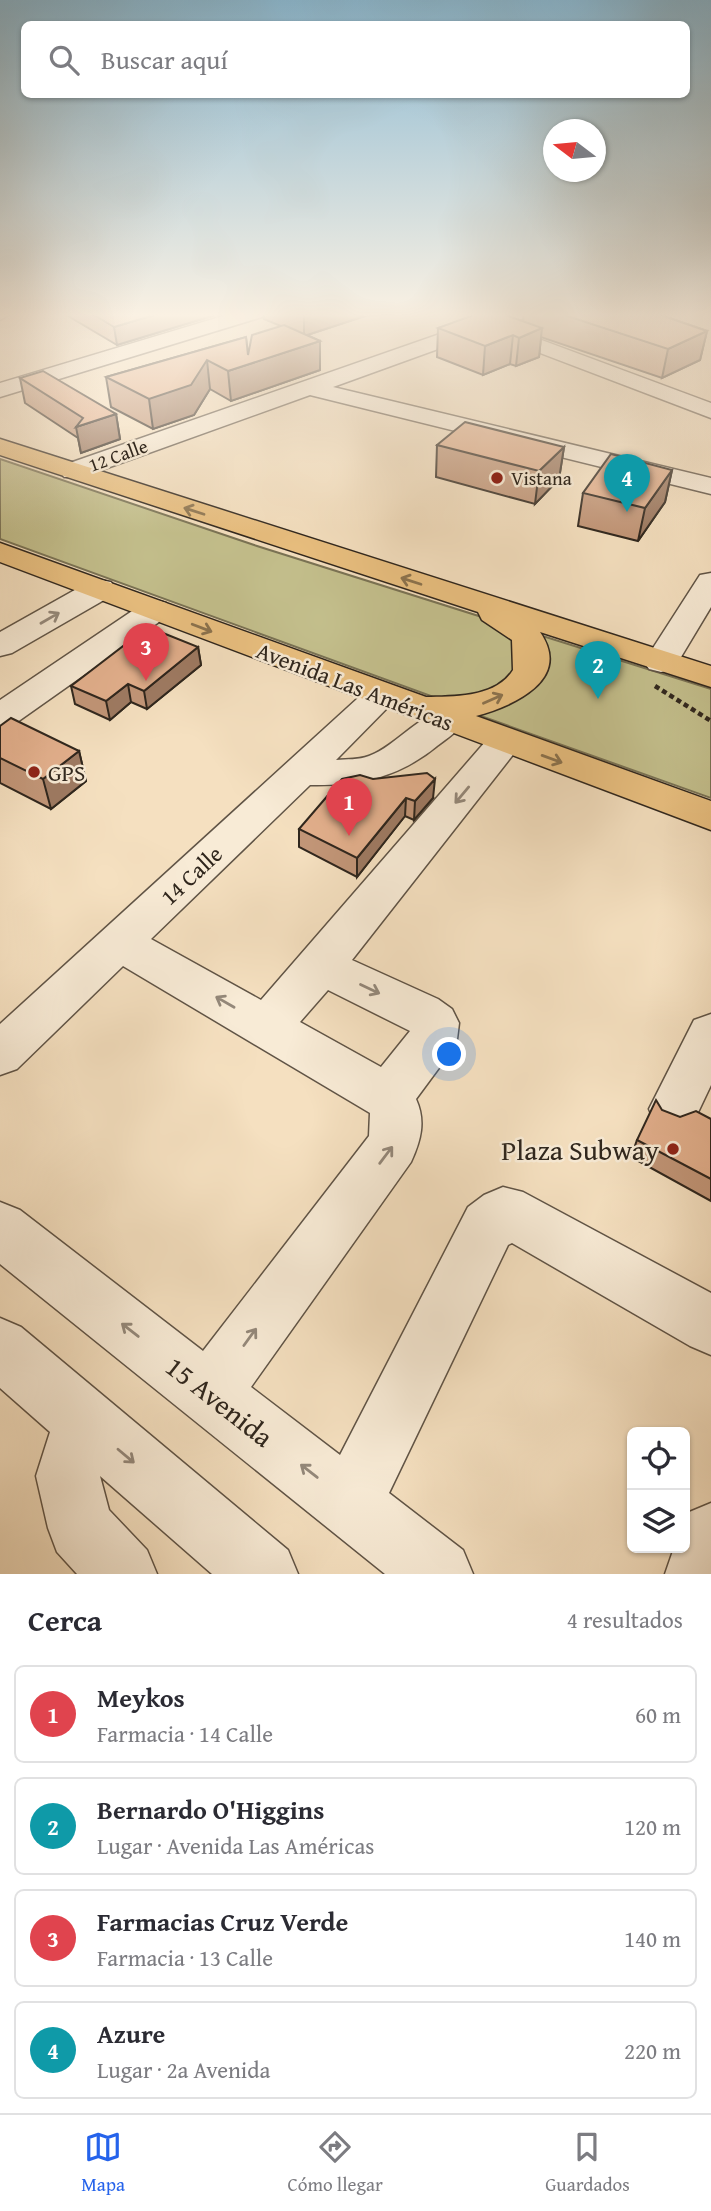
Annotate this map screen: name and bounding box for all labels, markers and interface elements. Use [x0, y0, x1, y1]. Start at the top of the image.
search box [21, 21, 690, 98]
text: Buscar aquí [101, 40, 228, 79]
icon: search [45, 41, 83, 79]
north arrow [543, 119, 606, 182]
street label: 12 Calle [84, 431, 152, 479]
pin: 4 [604, 454, 650, 512]
place label: Vistana [511, 464, 572, 492]
marker: Vistana [489, 470, 505, 486]
one-way arrow [184, 504, 206, 516]
one-way arrow [400, 574, 422, 586]
one-way arrow [39, 611, 60, 624]
one-way arrow [190, 622, 212, 635]
pin: 3 [123, 623, 169, 681]
street label: Avenida Las Américas [252, 633, 458, 739]
pin: 2 [575, 641, 621, 699]
one-way arrow [481, 692, 503, 705]
one-way arrow [541, 754, 563, 766]
place label: GPS [48, 756, 85, 789]
marker: GPS [26, 764, 42, 780]
pin: 1 [326, 778, 372, 836]
one-way arrow [454, 785, 470, 803]
street label: 14 Calle [153, 838, 229, 912]
one-way arrow [359, 983, 381, 996]
one-way arrow [215, 995, 235, 1009]
your location [432, 1037, 466, 1071]
place label: Plaza Subway [501, 1129, 659, 1170]
marker: Plaza Subway [665, 1141, 681, 1157]
one-way arrow [378, 1146, 393, 1164]
one-way arrow [121, 1323, 140, 1338]
one-way arrow [243, 1328, 257, 1347]
street label: 15 Avenida [157, 1346, 283, 1457]
map controls [627, 1427, 690, 1553]
button: locate [627, 1427, 690, 1490]
one-way arrow [117, 1448, 135, 1464]
one-way arrow [300, 1463, 318, 1479]
button: layers [627, 1490, 690, 1553]
text: Cerca [28, 1598, 102, 1642]
text: 4 resultados [567, 1603, 683, 1636]
text: Meykos [97, 1678, 185, 1717]
text: 1 [47, 1698, 59, 1731]
text: 60 m [635, 1698, 681, 1731]
text: Farmacia · 14 Calle [97, 1717, 273, 1750]
text: Bernardo O'Higgins [97, 1790, 324, 1829]
text: 2 [47, 1810, 59, 1843]
text: 120 m [624, 1810, 681, 1843]
text: Lugar · Avenida Las Américas [97, 1829, 374, 1862]
text: Farmacias Cruz Verde [97, 1902, 348, 1941]
text: 3 [47, 1922, 59, 1955]
text: 140 m [624, 1922, 681, 1955]
text: Farmacia · 13 Calle [97, 1941, 273, 1974]
text: Azure [97, 2014, 165, 2053]
text: 4 [47, 2034, 59, 2067]
text: 220 m [624, 2034, 681, 2067]
text: Lugar · 2a Avenida [97, 2053, 270, 2086]
tab: Mapa [81, 2128, 125, 2198]
tab: Cómo llegar [287, 2128, 383, 2198]
tab: Guardados [545, 2128, 630, 2198]

